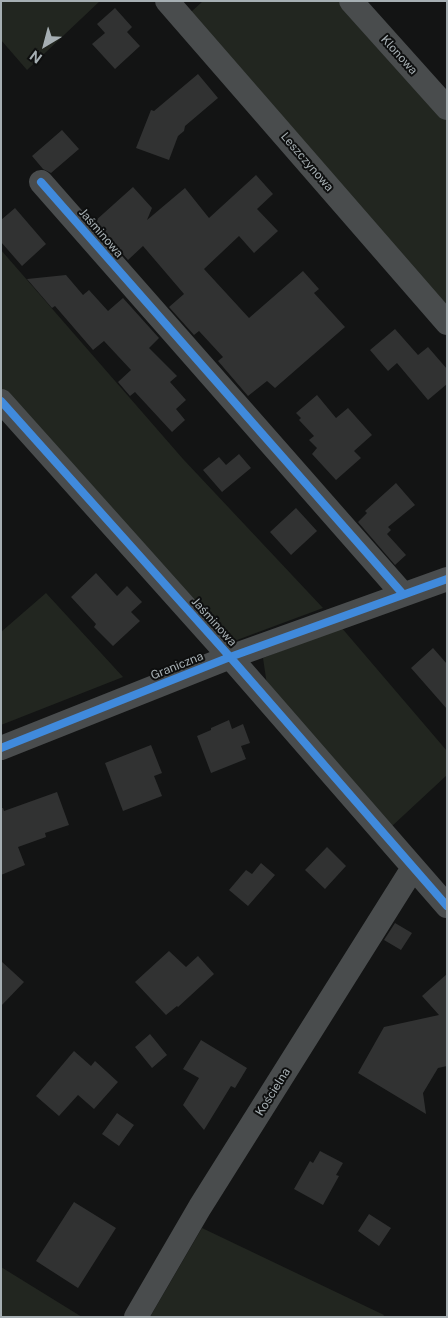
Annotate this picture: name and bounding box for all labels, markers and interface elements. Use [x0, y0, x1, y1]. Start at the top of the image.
north arrow [20, 20, 70, 70]
street label: Klonowa [378, 32, 420, 78]
text: N [27, 47, 45, 67]
street label: Leszczynowa [278, 130, 336, 194]
street label: Jaśminowa [76, 206, 126, 260]
street label: Jaśminowa [189, 595, 239, 649]
street label: Graniczna [149, 649, 205, 683]
street label: Kościelna [253, 1065, 293, 1119]

